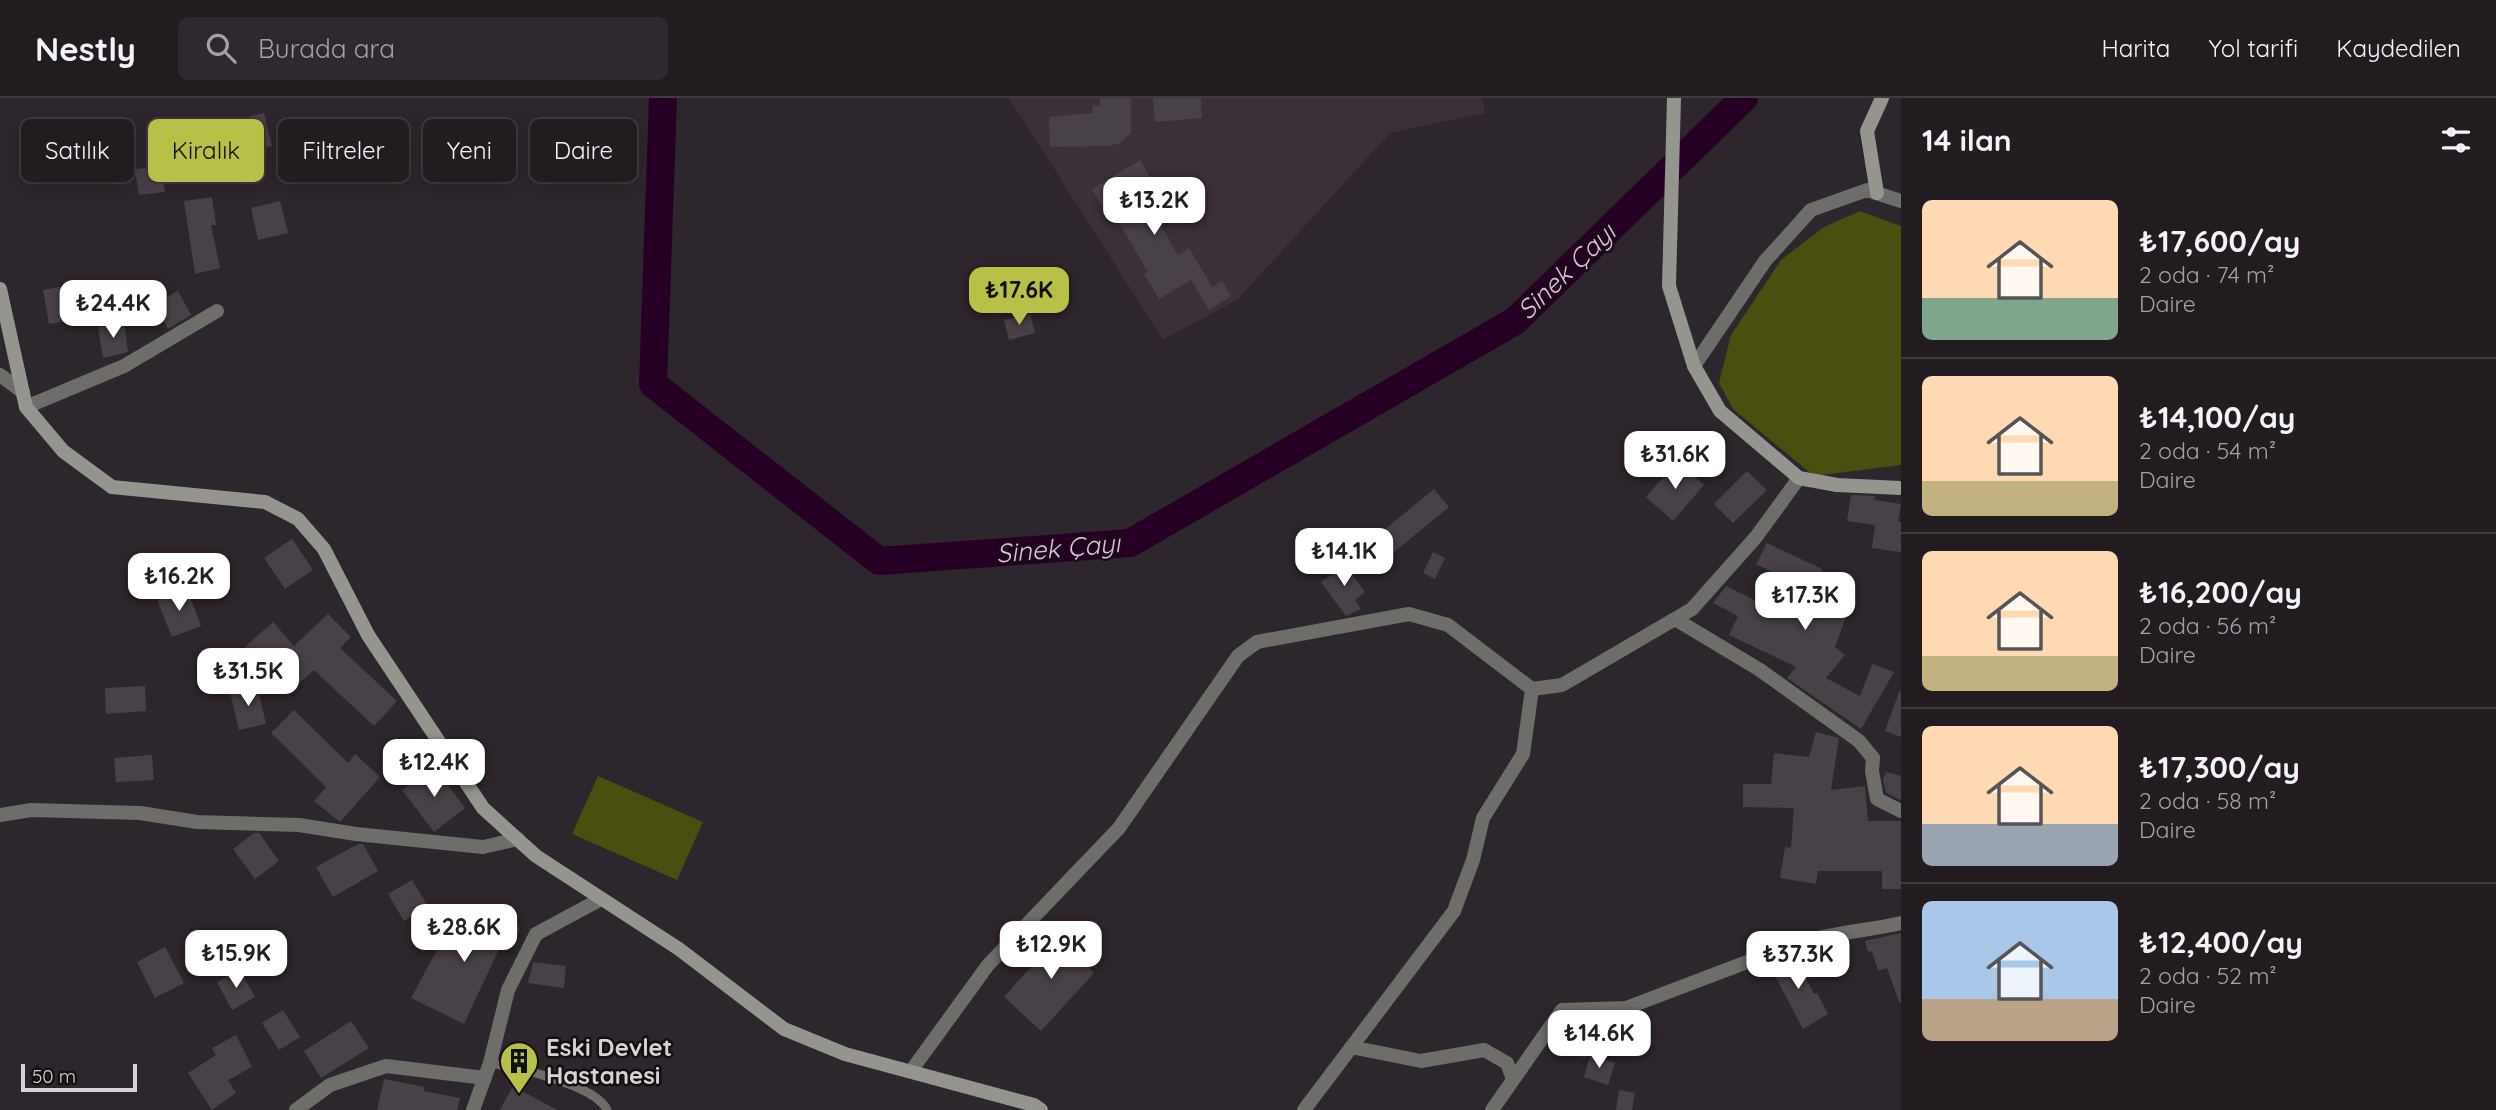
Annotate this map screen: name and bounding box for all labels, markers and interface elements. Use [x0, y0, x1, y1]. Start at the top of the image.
search box [178, 17, 668, 80]
text: Nestly [35, 28, 136, 69]
icon: search [202, 29, 240, 67]
text: Burada ara [258, 32, 395, 65]
text: Harita [2102, 33, 2170, 63]
text: Yol tarifi [2208, 33, 2298, 63]
text: Kaydedilen [2336, 33, 2461, 63]
chip: Satılık [21, 119, 134, 182]
chip: Kiralık [148, 119, 264, 182]
chip: Filtreler [278, 119, 409, 182]
chip: Yeni [423, 119, 516, 182]
chip: Daire [530, 119, 637, 182]
text: 14 ilan [1922, 121, 2012, 159]
icon: filters [2437, 121, 2475, 159]
pin: ₺13.2K [1097, 178, 1211, 237]
text: ₺13.2K [1119, 185, 1189, 214]
water label: Sinek Çayı [1510, 215, 1623, 326]
text: ₺17,600/ay [2139, 222, 2300, 260]
icon: home [1978, 228, 2062, 312]
text: 2 oda · 74 m² [2139, 260, 2274, 289]
pin: ₺17.6K [962, 268, 1076, 327]
text: ₺17.6K [985, 275, 1053, 304]
pin: ₺24.4K [56, 280, 170, 340]
text: ₺24.4K [76, 288, 150, 317]
text: Daire [2139, 289, 2196, 318]
text: ₺14,100/ay [2139, 398, 2295, 436]
icon: home [1978, 404, 2062, 488]
pin: ₺31.6K [1618, 432, 1732, 491]
text: 2 oda · 54 m² [2139, 436, 2276, 465]
text: ₺31.6K [1640, 439, 1710, 468]
text: Daire [2139, 465, 2196, 494]
water label: Sinek Çayı [995, 526, 1123, 570]
pin: ₺14.1K [1287, 528, 1401, 588]
text: ₺14.1K [1311, 536, 1377, 565]
pin: ₺16.2K [122, 554, 236, 613]
text: ₺16.2K [144, 561, 214, 590]
pin: ₺17.3K [1748, 573, 1862, 632]
text: ₺16,200/ay [2139, 573, 2302, 611]
icon: home [1978, 579, 2062, 663]
text: ₺17.3K [1771, 580, 1839, 609]
text: 2 oda · 56 m² [2139, 611, 2276, 640]
text: Daire [2139, 640, 2196, 669]
pin: ₺31.5K [191, 648, 305, 708]
text: ₺31.5K [213, 656, 283, 685]
pin: ₺12.4K [377, 740, 491, 799]
text: ₺12.4K [399, 747, 469, 776]
text: ₺17,300/ay [2139, 748, 2300, 786]
icon: home [1978, 754, 2062, 838]
text: 2 oda · 58 m² [2139, 786, 2276, 815]
text: Daire [2139, 815, 2196, 844]
pin: ₺28.6K [407, 904, 521, 964]
text: ₺28.6K [427, 912, 501, 941]
pin: ₺12.9K [994, 922, 1108, 981]
text: ₺12,400/ay [2139, 923, 2303, 961]
text: ₺12.9K [1016, 929, 1086, 958]
icon: home [1978, 929, 2062, 1013]
pin: ₺15.9K [179, 930, 293, 990]
pin: ₺37.3K [1741, 932, 1855, 991]
text: ₺15.9K [201, 938, 271, 967]
text: ₺37.3K [1762, 939, 1834, 968]
text: 2 oda · 52 m² [2139, 961, 2277, 990]
text: Daire [2139, 990, 2196, 1019]
pin: ₺14.6K [1542, 1010, 1656, 1070]
text: ₺14.6K [1564, 1018, 1634, 1047]
place label: Eski Devlet Hastanesi [546, 1032, 672, 1090]
building icon: Eski Devlet Hastanesi [498, 1040, 540, 1095]
scale bar [21, 1061, 136, 1093]
text: 50 m [32, 1064, 76, 1088]

